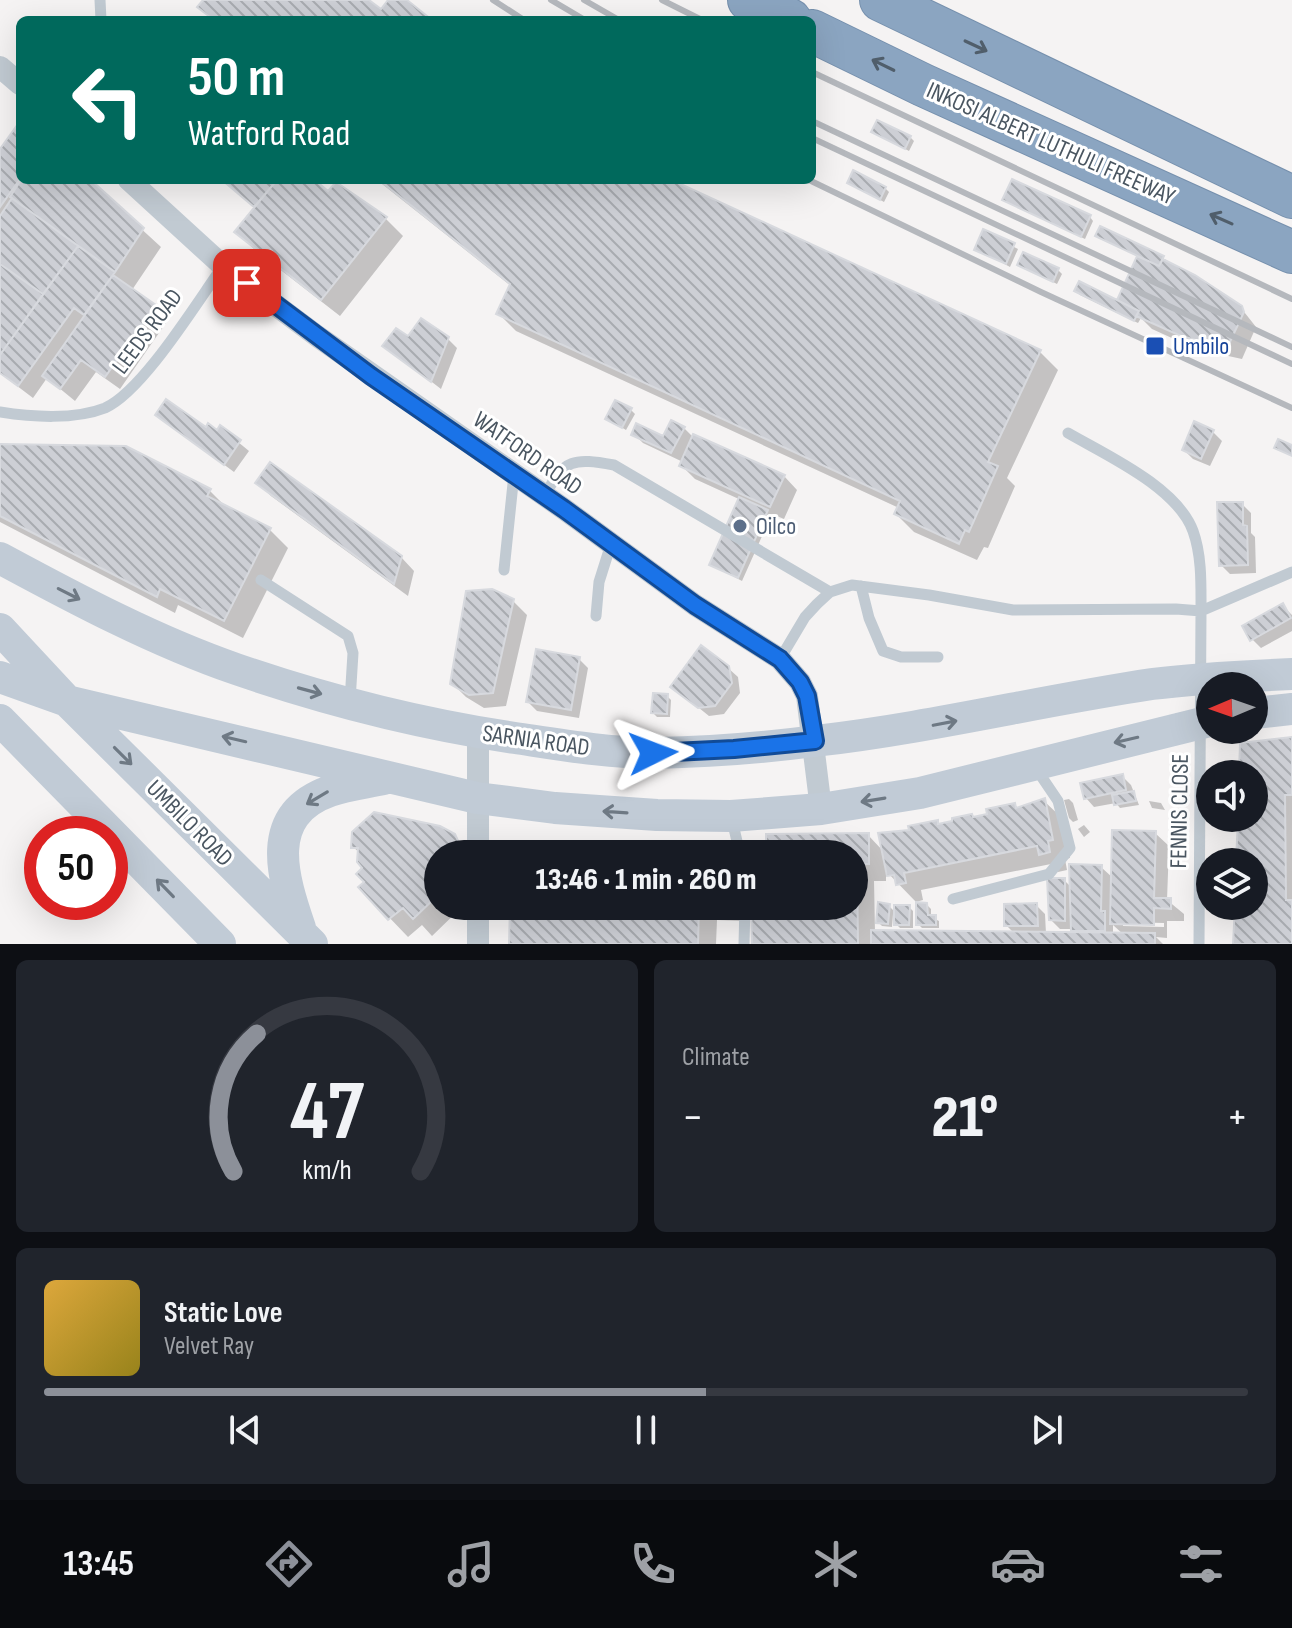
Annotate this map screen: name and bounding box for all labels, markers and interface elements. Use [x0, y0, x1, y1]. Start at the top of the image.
one-way arrow [964, 39, 988, 54]
text: 50 m [188, 45, 285, 112]
icon: left [56, 48, 160, 152]
one-way arrow [871, 57, 895, 72]
street label: INKOSI ALBERT LUTHULI FREEWAY [922, 76, 1179, 211]
text: Watford Road [188, 113, 350, 156]
one-way arrow [1209, 211, 1234, 226]
pin [213, 249, 281, 317]
icon: arrive [225, 261, 269, 305]
street label: LEEDS ROAD [106, 283, 189, 380]
place label: Umbilo [1173, 332, 1229, 361]
marker: Umbilo [1144, 335, 1166, 357]
street label: WATFORD ROAD [468, 405, 588, 502]
place label: Oilco [756, 512, 796, 541]
marker: Oilco [731, 517, 749, 535]
one-way arrow [57, 587, 81, 602]
north arrow [1196, 672, 1268, 744]
map controls [1196, 672, 1268, 920]
one-way arrow [297, 684, 323, 699]
position arrow [611, 711, 695, 795]
one-way arrow [932, 714, 957, 729]
street label: SARNIA ROAD [481, 719, 591, 762]
one-way arrow [221, 731, 247, 746]
one-way arrow [1114, 734, 1140, 749]
one-way arrow [113, 746, 132, 765]
street label: FENNIS CLOSE [1164, 753, 1195, 869]
button: sound [1196, 760, 1268, 832]
street label: UMBILO ROAD [140, 774, 239, 873]
one-way arrow [306, 790, 329, 806]
one-way arrow [861, 794, 887, 809]
one-way arrow [602, 804, 629, 819]
speed limit sign: 50 [24, 816, 128, 920]
button: layers [1196, 848, 1268, 920]
text: 13:46 · 1 min · 260 m [536, 862, 756, 898]
one-way arrow [156, 879, 175, 898]
text: Climate [682, 1042, 750, 1073]
text: 47 [290, 1063, 365, 1163]
text: 21° [932, 1082, 998, 1154]
text: − [682, 1091, 704, 1144]
text: + [1226, 1091, 1248, 1144]
text: km/h [302, 1153, 352, 1188]
text: Static Love [164, 1295, 283, 1331]
text: Velvet Ray [164, 1331, 254, 1362]
icon: previous [223, 1408, 267, 1452]
icon: pause [624, 1408, 668, 1452]
icon: next [1025, 1408, 1069, 1452]
icon: directions [261, 1536, 317, 1592]
icon: music [443, 1536, 499, 1592]
icon: phone [625, 1536, 681, 1592]
icon: climate [808, 1536, 864, 1592]
icon: car [990, 1536, 1046, 1592]
icon: filters [1173, 1536, 1229, 1592]
text: 13:45 [63, 1543, 134, 1586]

